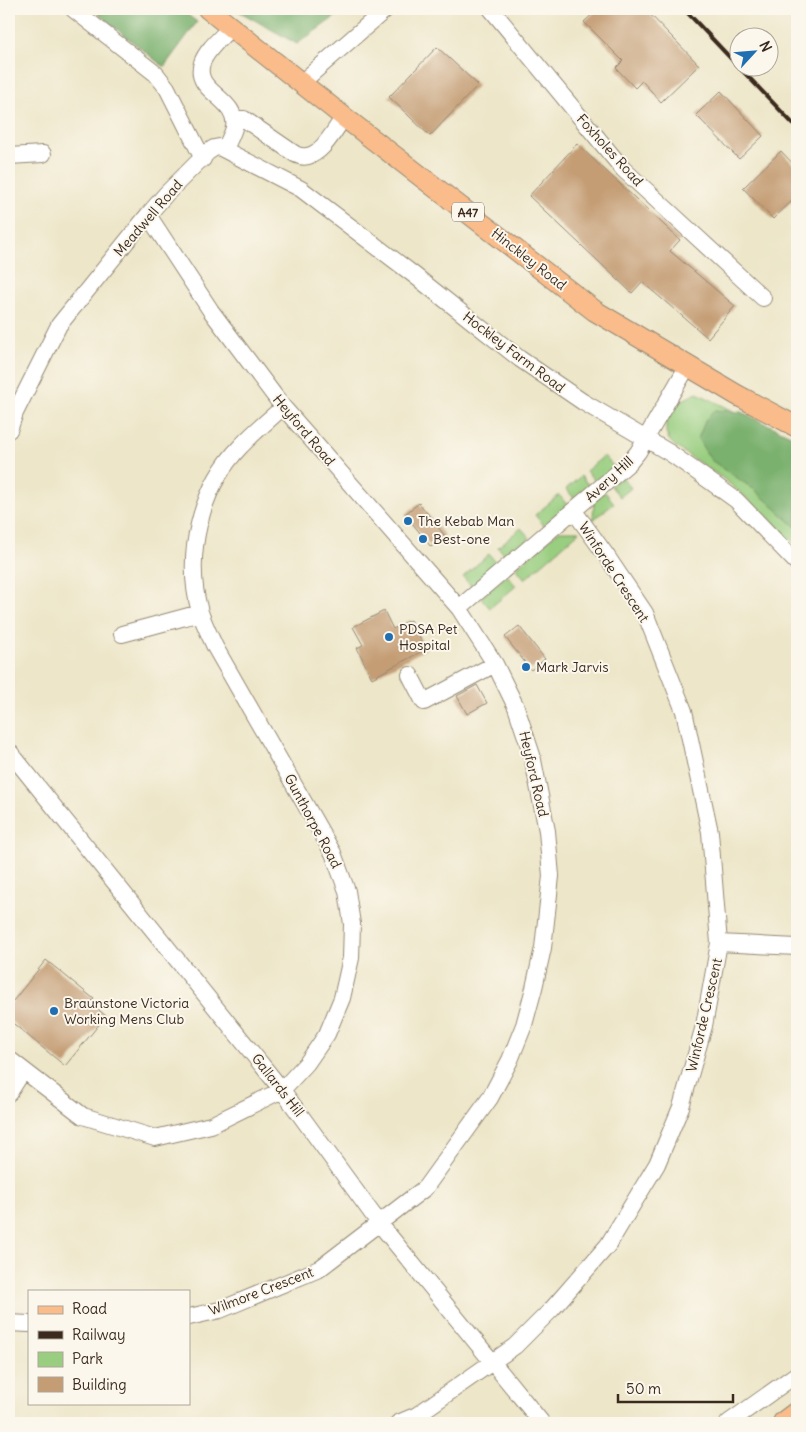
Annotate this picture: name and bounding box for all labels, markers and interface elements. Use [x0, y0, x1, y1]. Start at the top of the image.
north arrow [728, 28, 778, 78]
text: N [755, 38, 776, 55]
street label: Foxholes Road [573, 110, 647, 190]
street label: Meadwell Road [110, 176, 186, 260]
road number: A47 [452, 202, 484, 222]
street label: Hinckley Road [488, 224, 570, 294]
street label: Hockley Farm Road [459, 308, 569, 396]
street label: Heyford Road [269, 391, 339, 469]
street label: Avery Hill [581, 452, 637, 506]
place label: The Kebab Man [418, 512, 514, 530]
marker: The Kebab Man [402, 515, 414, 527]
street label: Winforde Crescent [575, 518, 653, 626]
place label: Best-one [433, 530, 490, 548]
marker: Best-one [417, 533, 429, 545]
place label: PDSA Pet Hospital [399, 620, 458, 654]
marker: PDSA Pet Hospital [383, 631, 395, 643]
place label: Mark Jarvis [536, 658, 609, 676]
marker: Mark Jarvis [520, 661, 532, 673]
street label: Heyford Road [515, 729, 553, 819]
street label: Gunthorpe Road [281, 771, 345, 871]
street label: Winforde Crescent [682, 956, 726, 1074]
place label: Braunstone Victoria Working Mens Club [64, 994, 189, 1028]
marker: Braunstone Victoria Working Mens Club [48, 1005, 60, 1017]
street label: Gallards Hill [248, 1050, 308, 1120]
street label: Wilmore Crescent [206, 1263, 316, 1319]
legend [28, 1290, 190, 1404]
text: Road [72, 1299, 107, 1318]
text: Railway [72, 1325, 126, 1344]
text: Park [72, 1349, 103, 1368]
scale bar [618, 1372, 734, 1404]
text: Building [72, 1375, 127, 1394]
text: 50 m [626, 1379, 661, 1398]

